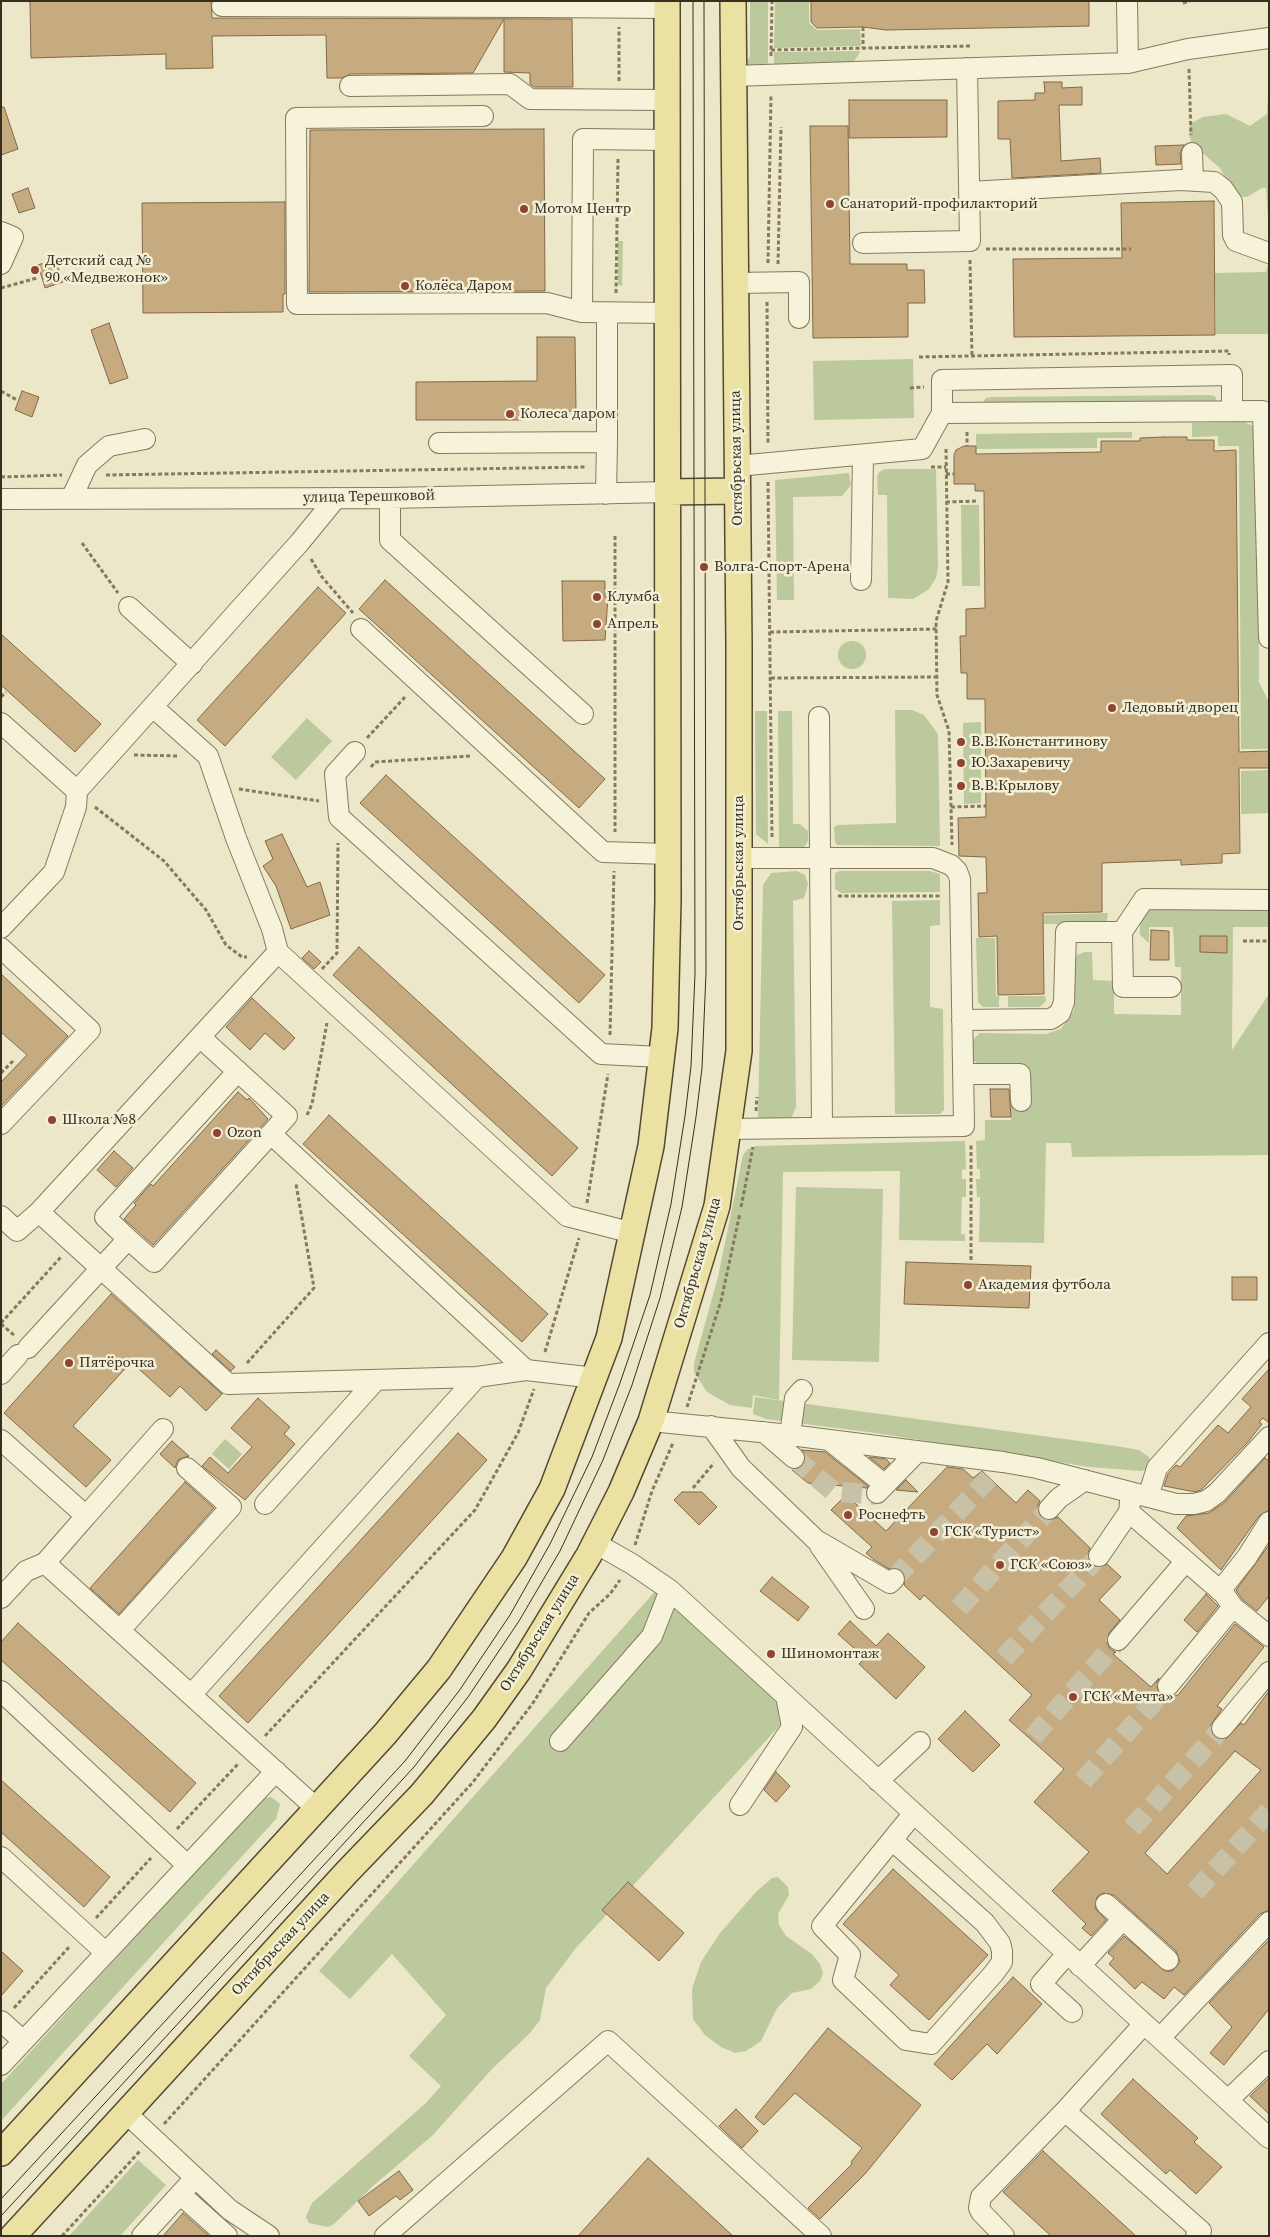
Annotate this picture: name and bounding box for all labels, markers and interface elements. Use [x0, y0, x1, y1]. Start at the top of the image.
place label: Санаторий-профилакторий [840, 195, 1038, 213]
marker: Санаторий-профилакторий [824, 198, 836, 210]
place label: Мотом Центр [534, 200, 631, 218]
marker: Мотом Центр [518, 203, 530, 215]
place label: Детский сад № 90 «Медвежонок» [45, 252, 168, 287]
marker: Детский сад № 90 «Медвежонок» [29, 264, 41, 276]
place label: Колёса Даром [415, 277, 512, 295]
marker: Колёса Даром [399, 280, 411, 292]
street label: Октябрьская улица [727, 390, 747, 526]
place label: Колеса даром [520, 405, 616, 423]
marker: Колеса даром [504, 408, 516, 420]
street label: улица Терешковой [303, 487, 435, 507]
place label: Волга-Спорт-Арена [714, 558, 850, 576]
marker: Волга-Спорт-Арена [698, 561, 710, 573]
place label: Клумба [607, 588, 660, 606]
marker: Клумба [591, 591, 603, 603]
place label: Апрель [607, 615, 659, 633]
marker: Апрель [591, 618, 603, 630]
place label: Ледовый дворец [1122, 699, 1238, 717]
marker: Ледовый дворец [1106, 702, 1118, 714]
place label: В.В.Константинову [971, 733, 1108, 751]
marker: В.В.Константинову [955, 736, 967, 748]
place label: Ю.Захаревичу [971, 754, 1070, 772]
marker: Ю.Захаревичу [955, 757, 967, 769]
place label: В.В.Крылову [971, 777, 1059, 795]
marker: В.В.Крылову [955, 780, 967, 792]
street label: Октябрьская улица [730, 795, 748, 931]
place label: Школа №8 [62, 1111, 136, 1129]
marker: Школа №8 [46, 1114, 58, 1126]
place label: Ozon [227, 1124, 262, 1142]
marker: Ozon [211, 1127, 223, 1139]
street label: Октябрьская улица [671, 1195, 725, 1331]
place label: Академия футбола [978, 1276, 1111, 1294]
marker: Академия футбола [962, 1279, 974, 1291]
place label: Пятёрочка [79, 1354, 155, 1372]
marker: Пятёрочка [63, 1357, 75, 1369]
place label: Роснефть [858, 1506, 926, 1524]
marker: Роснефть [842, 1509, 854, 1521]
place label: ГСК «Турист» [944, 1523, 1039, 1541]
marker: ГСК «Турист» [928, 1526, 940, 1538]
place label: ГСК «Союз» [1010, 1556, 1092, 1574]
marker: ГСК «Союз» [994, 1559, 1006, 1571]
street label: Октябрьская улица [496, 1571, 584, 1695]
place label: Шиномонтаж [781, 1645, 879, 1663]
marker: Шиномонтаж [765, 1648, 777, 1660]
place label: ГСК «Мечта» [1083, 1688, 1173, 1706]
marker: ГСК «Мечта» [1067, 1691, 1079, 1703]
street label: Октябрьская улица [228, 1888, 334, 2000]

